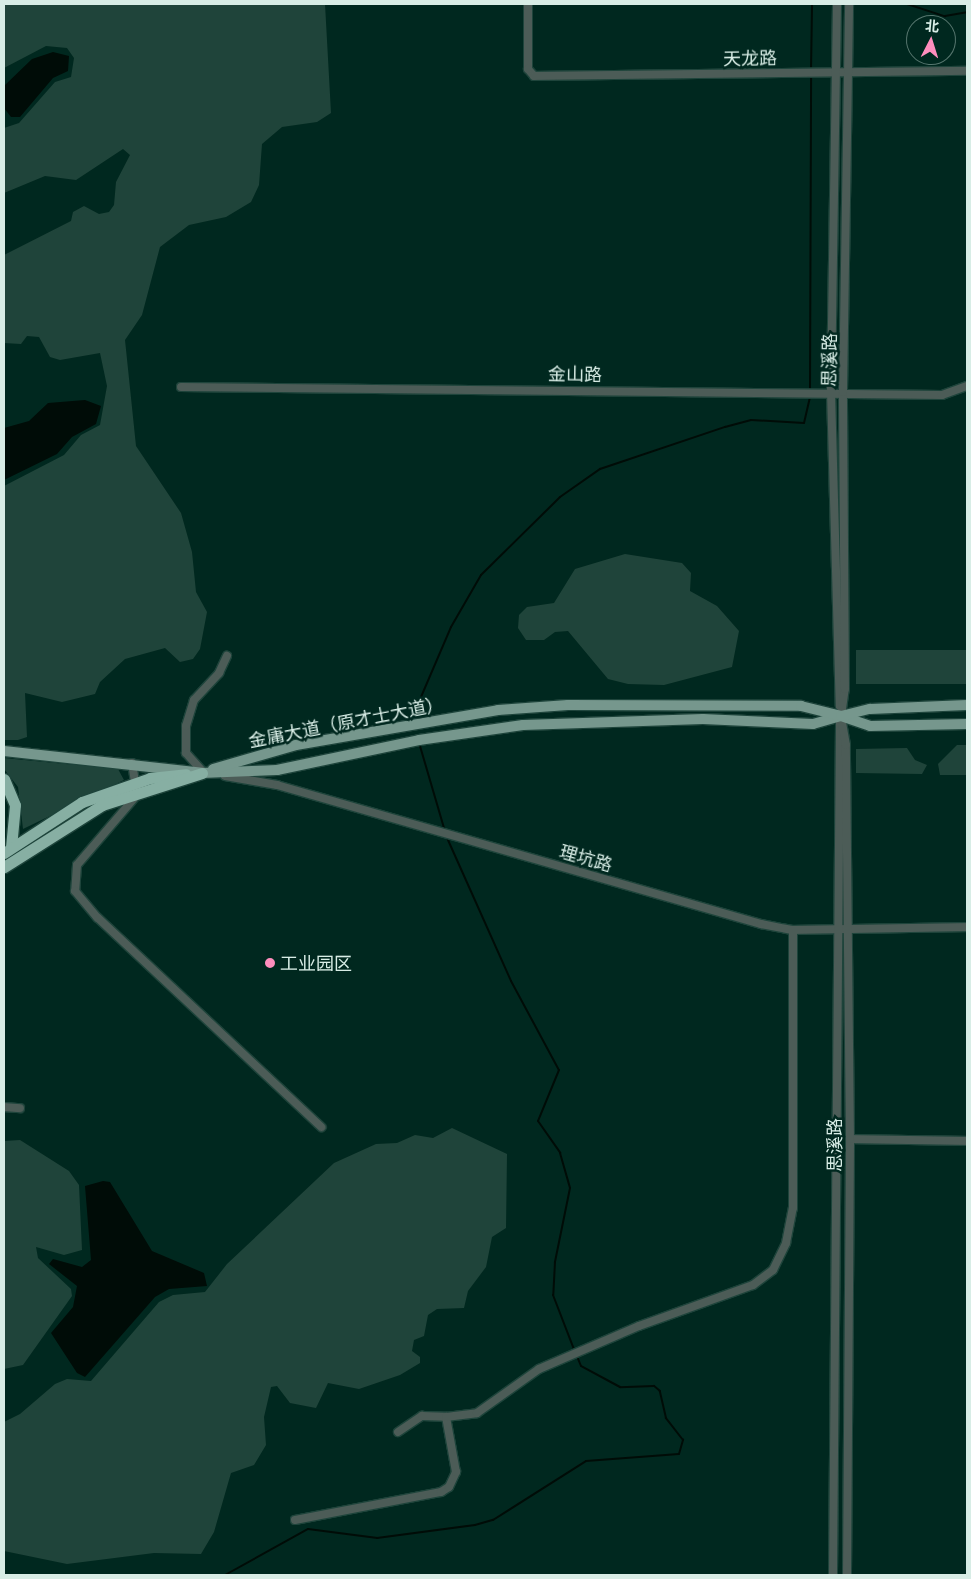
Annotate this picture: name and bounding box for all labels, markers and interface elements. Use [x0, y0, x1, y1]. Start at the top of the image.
north arrow [906, 15, 956, 65]
text: 北 [925, 16, 940, 35]
street label: 天龙路 [723, 47, 777, 69]
street label: 思溪路 [818, 333, 840, 387]
street label: 金山路 [548, 363, 602, 385]
street label: 金庸大道（原才士大道） [247, 693, 445, 751]
street label: 理坑路 [557, 840, 615, 876]
place label: 工业园区 [280, 952, 352, 974]
marker: 工业园区 [264, 957, 276, 969]
street label: 思溪路 [823, 1118, 845, 1172]

